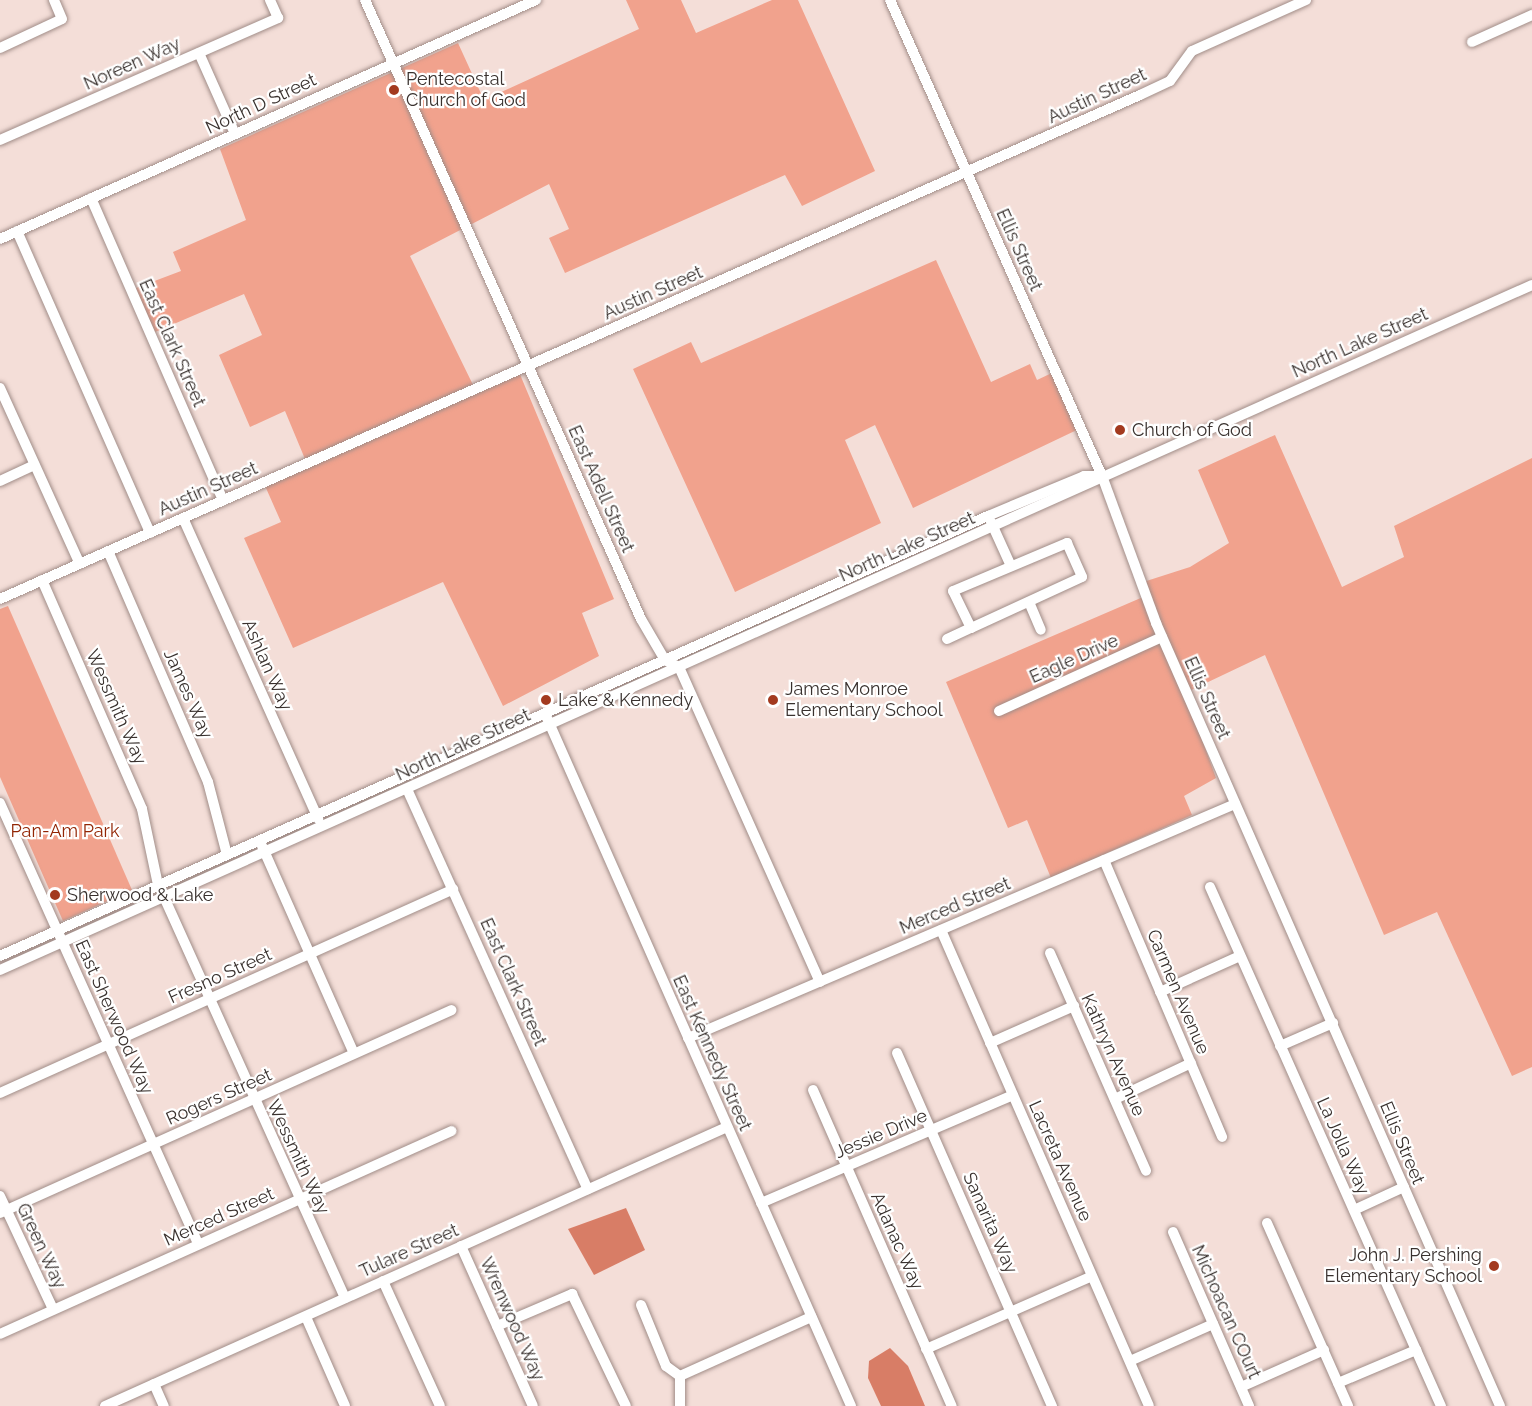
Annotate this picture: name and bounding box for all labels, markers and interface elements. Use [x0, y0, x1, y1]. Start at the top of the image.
street label: Noreen Way [80, 33, 184, 95]
street label: Austin Street [1044, 64, 1150, 128]
street label: North D Street [202, 69, 320, 139]
place label: Pentecostal Church of God [406, 69, 526, 112]
marker: Pentecostal Church of God [387, 83, 401, 97]
street label: Ellis Street [991, 205, 1047, 295]
street label: Austin Street [600, 262, 706, 324]
street label: East Clark Street [134, 276, 210, 410]
street label: North Lake Street [1289, 303, 1431, 383]
place label: Church of God [1132, 419, 1252, 441]
street label: East Adell Street [563, 422, 639, 556]
marker: Church of God [1113, 423, 1127, 437]
street label: Austin Street [155, 458, 261, 520]
street label: North Lake Street [836, 507, 978, 587]
street label: Ashlan Way [237, 616, 297, 714]
street label: Eagle Drive [1026, 630, 1122, 688]
street label: Wessmith Way [81, 646, 151, 768]
street label: James Way [159, 646, 217, 742]
street label: Ellis Street [1179, 653, 1235, 743]
place label: James Monroe Elementary School [785, 679, 943, 722]
place label: Lake & Kennedy [558, 689, 693, 711]
marker: Lake & Kennedy [539, 693, 553, 707]
marker: James Monroe Elementary School [766, 693, 780, 707]
street label: North Lake Street [392, 704, 534, 786]
park label: Pan-Am Park [11, 820, 119, 842]
street label: Merced Street [896, 873, 1014, 939]
place label: Sherwood & Lake [67, 884, 213, 906]
marker: Sherwood & Lake [48, 888, 62, 902]
street label: East Clark Street [475, 915, 551, 1049]
street label: Carmen Avenue [1142, 926, 1214, 1058]
street label: East Sherwood Way [70, 936, 158, 1098]
street label: Fresno Street [165, 944, 275, 1008]
street label: East Kennedy Street [668, 972, 756, 1134]
street label: Kathryn Avenue [1076, 990, 1150, 1120]
street label: Rogers Street [163, 1064, 275, 1130]
street label: La Jolla Way [1312, 1093, 1374, 1199]
street label: Wessmith Way [262, 1096, 334, 1218]
street label: Lacreta Avenue [1024, 1097, 1096, 1225]
street label: Ellis Street [1375, 1098, 1429, 1188]
street label: Jessie Drive [831, 1105, 931, 1163]
street label: Sanarita Way [958, 1169, 1022, 1277]
street label: Merced Street [161, 1183, 277, 1251]
street label: Adanac Way [866, 1189, 928, 1293]
street label: Green Way [12, 1200, 70, 1292]
street label: Tulare Street [356, 1220, 462, 1282]
street label: Michoacan COurt [1187, 1242, 1265, 1382]
place label: John J. Pershing Elementary School [1324, 1245, 1482, 1288]
street label: Wrenwood Way [475, 1254, 549, 1384]
marker: John J. Pershing Elementary School [1487, 1259, 1501, 1273]

